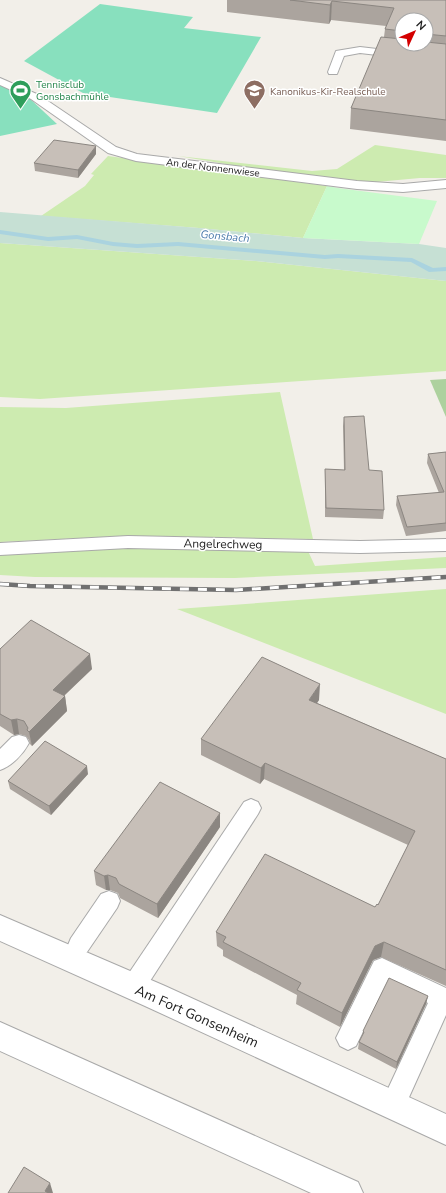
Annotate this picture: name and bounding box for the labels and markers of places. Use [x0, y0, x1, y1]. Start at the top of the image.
sports icon: Tennisclub Gonsbachmühle [7, 77, 33, 110]
place label: Tennisclub Gonsbachmühle [36, 78, 109, 104]
school or university icon: Kanonikus-Kir-Realschule [242, 78, 268, 111]
place label: Kanonikus-Kir-Realschule [270, 85, 386, 99]

